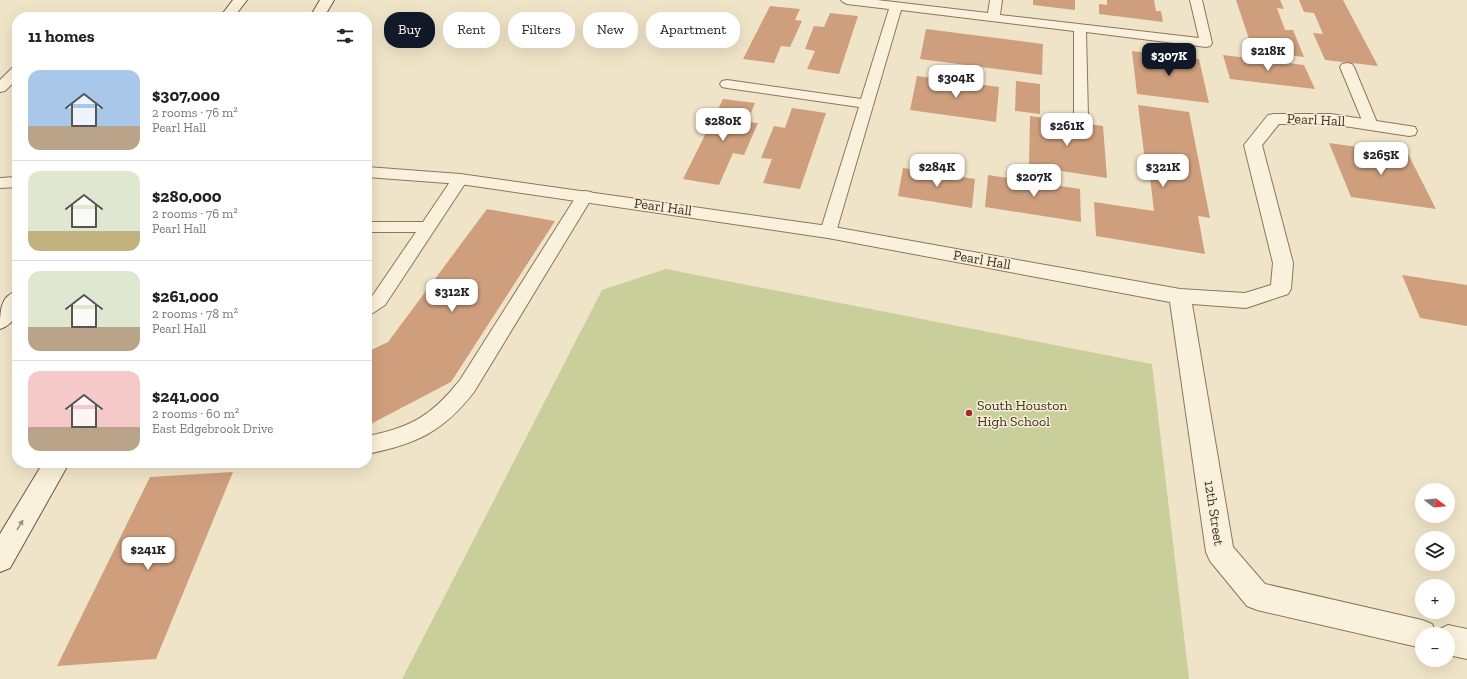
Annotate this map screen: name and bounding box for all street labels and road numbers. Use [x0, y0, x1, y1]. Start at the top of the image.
street label: Pearl Hall [1286, 110, 1346, 130]
street label: Pearl Hall [633, 195, 693, 220]
street label: Pearl Hall [952, 247, 1012, 273]
street label: 12th Street [1200, 479, 1228, 548]

